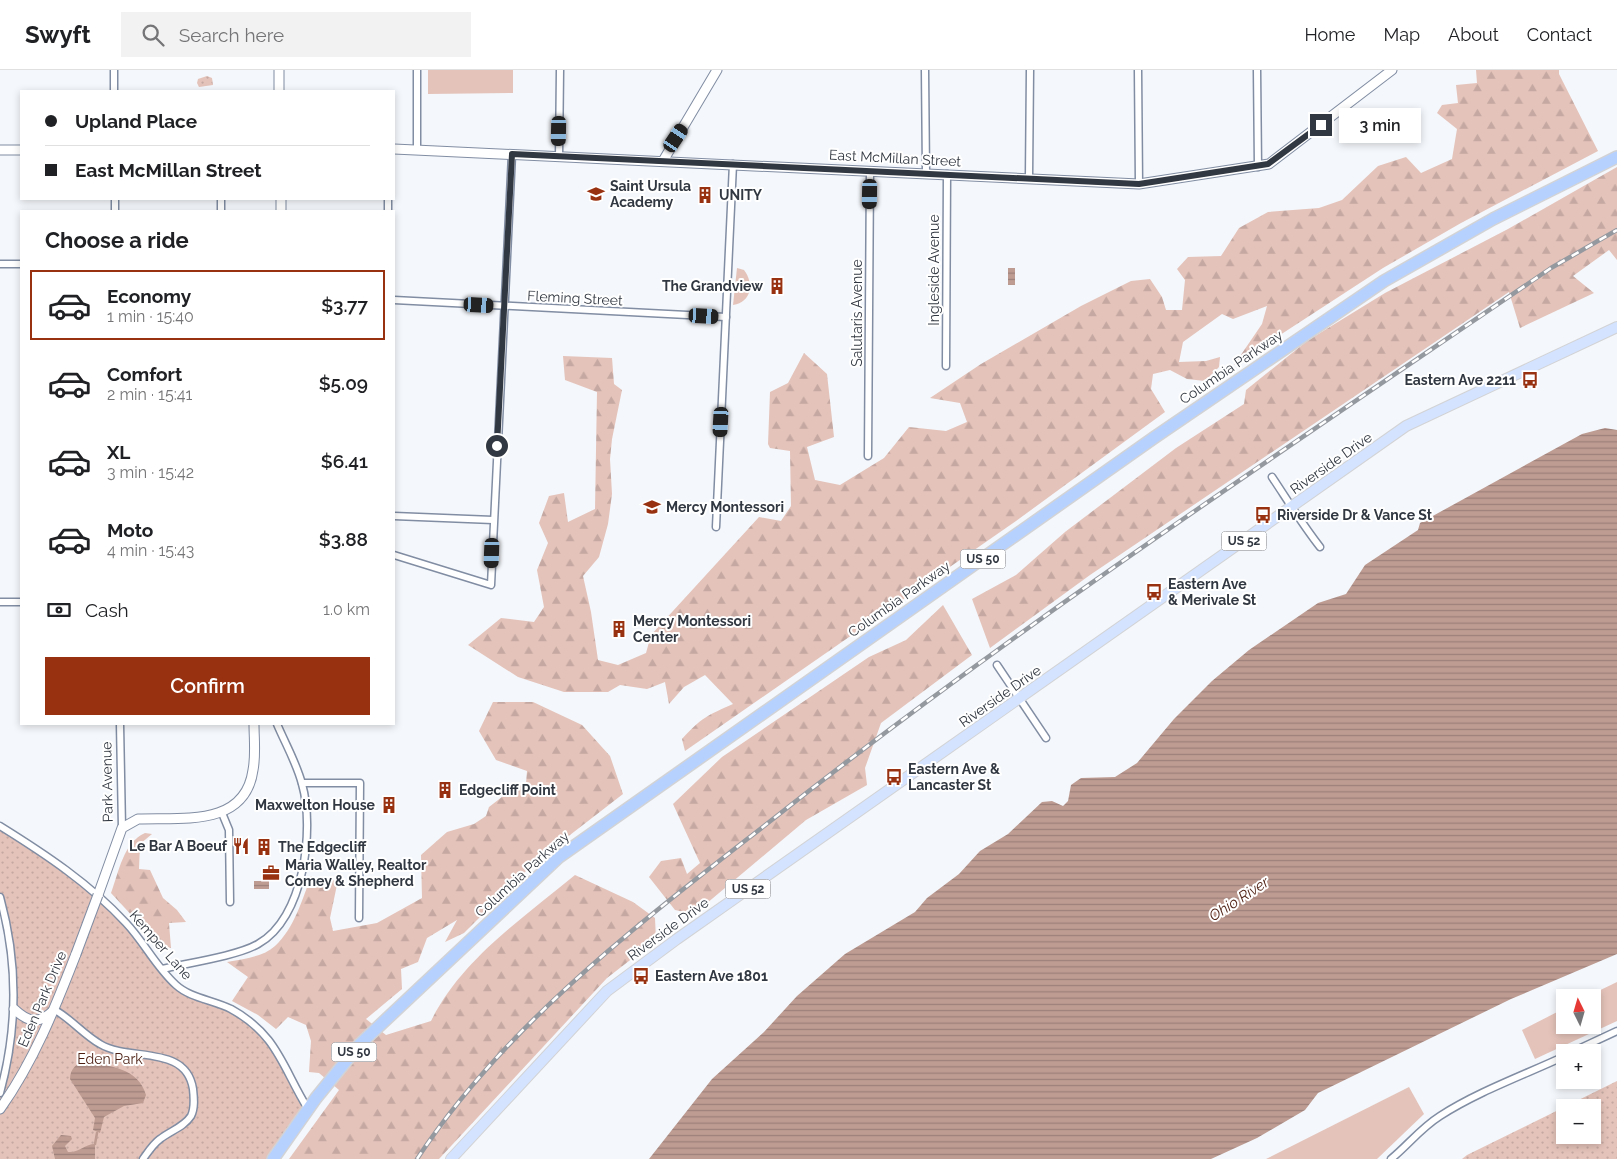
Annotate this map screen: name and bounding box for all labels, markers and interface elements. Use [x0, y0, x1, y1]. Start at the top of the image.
search box [121, 12, 471, 57]
text: Swyft [25, 20, 91, 49]
icon: search [139, 21, 167, 49]
text: Search here [179, 24, 284, 46]
text: Home [1304, 24, 1355, 45]
text: Map [1383, 24, 1420, 45]
text: About [1448, 24, 1499, 45]
text: Contact [1527, 24, 1592, 45]
callout: 3 min [1338, 108, 1421, 142]
text: Upland Place [75, 110, 197, 132]
route end [1310, 114, 1332, 136]
car [551, 116, 566, 146]
text: 3 min [1360, 116, 1401, 135]
car [661, 121, 690, 155]
street label: East McMillan Street [829, 147, 962, 169]
text: East McMillan Street [75, 159, 262, 181]
place label: Saint Ursula Academy [610, 178, 691, 210]
car [862, 179, 877, 209]
school or university icon: Saint Ursula Academy [586, 184, 606, 204]
building icon: UNITY [695, 185, 715, 205]
place label: UNITY [719, 187, 763, 203]
street label: Ingleside Avenue [926, 214, 942, 326]
text: Choose a ride [45, 227, 189, 253]
street label: Salutaris Avenue [849, 259, 865, 367]
building icon: The Grandview [767, 276, 787, 296]
place label: The Grandview [662, 278, 763, 294]
icon: car [47, 283, 92, 328]
text: Economy [107, 285, 191, 307]
street label: Fleming Street [527, 288, 623, 309]
text: $3.77 [321, 294, 368, 316]
car [463, 297, 494, 313]
text: 1 min · 15:40 [107, 307, 194, 326]
car [688, 308, 719, 324]
street label: Columbia Parkway [1177, 326, 1286, 407]
icon: car [47, 361, 92, 406]
text: Comfort [107, 363, 182, 385]
bus stop icon: Eastern Ave 2211 [1520, 370, 1540, 390]
text: $5.09 [319, 372, 368, 394]
place label: Eastern Ave 2211 [1404, 372, 1516, 388]
text: 2 min · 15:41 [107, 385, 192, 404]
car [712, 407, 729, 437]
street label: Riverside Drive [1287, 429, 1375, 497]
route start [486, 435, 508, 457]
icon: car [47, 439, 92, 484]
text: XL [107, 441, 130, 463]
text: $6.41 [321, 450, 368, 472]
text: 3 min · 15:42 [107, 463, 194, 482]
school or university icon: Mercy Montessori [642, 497, 662, 517]
place label: Mercy Montessori [666, 499, 784, 515]
bus stop icon: Riverside Dr & Vance St [1253, 505, 1273, 525]
place label: Riverside Dr & Vance St [1277, 507, 1433, 523]
icon: car [47, 517, 92, 562]
text: Moto [107, 519, 153, 541]
text: $3.88 [319, 528, 368, 550]
road number: US 52 [1222, 532, 1266, 551]
car [483, 538, 500, 568]
text: 4 min · 15:43 [107, 541, 194, 560]
road number: US 50 [960, 549, 1006, 568]
street label: Columbia Parkway [845, 558, 953, 640]
place label: Eastern Ave & Merivale St [1168, 576, 1257, 608]
bus stop icon: Eastern Ave & Merivale St [1144, 582, 1164, 602]
icon: cash [45, 596, 73, 624]
text: Cash [85, 599, 129, 621]
text: 1.0 km [323, 600, 370, 619]
place label: Mercy Montessori Center [633, 613, 751, 645]
building icon: Mercy Montessori Center [609, 619, 629, 639]
button: Confirm [45, 657, 370, 715]
street label: Riverside Drive [956, 662, 1044, 730]
street label: Park Avenue [98, 741, 116, 823]
place label: Eastern Ave & Lancaster St [908, 761, 1000, 793]
bus stop icon: Eastern Ave & Lancaster St [884, 767, 904, 787]
building icon: Edgecliff Point [435, 780, 455, 800]
place label: Edgecliff Point [459, 782, 557, 798]
building icon: Maxwelton House [379, 795, 399, 815]
place label: Maxwelton House [255, 797, 376, 813]
street label: Columbia Parkway [472, 827, 572, 920]
restaurant icon: Le Bar A Boeuf [231, 836, 251, 856]
building icon: The Edgecliff [254, 837, 274, 857]
place label: Le Bar A Boeuf [129, 838, 228, 854]
place label: The Edgecliff [278, 839, 367, 855]
place label: Maria Walley, Realtor Comey & Shepherd [285, 857, 427, 889]
office icon: Maria Walley, Realtor Comey & Shepherd [261, 863, 281, 883]
water label: Ohio River [1206, 873, 1273, 925]
road number: US 52 [726, 880, 770, 899]
street label: Riverside Drive [624, 894, 712, 964]
street label: Kemper Lane [126, 907, 196, 983]
street label: Eden Park Drive [15, 949, 69, 1049]
bus stop icon: Eastern Ave 1801 [631, 966, 651, 986]
place label: Eastern Ave 1801 [655, 968, 768, 984]
north arrow [1556, 989, 1601, 1034]
map controls [1556, 989, 1601, 1144]
road number: US 50 [332, 1042, 376, 1062]
button: + [1556, 1044, 1601, 1089]
park label: Eden Park [77, 1051, 143, 1067]
button: − [1556, 1099, 1601, 1144]

